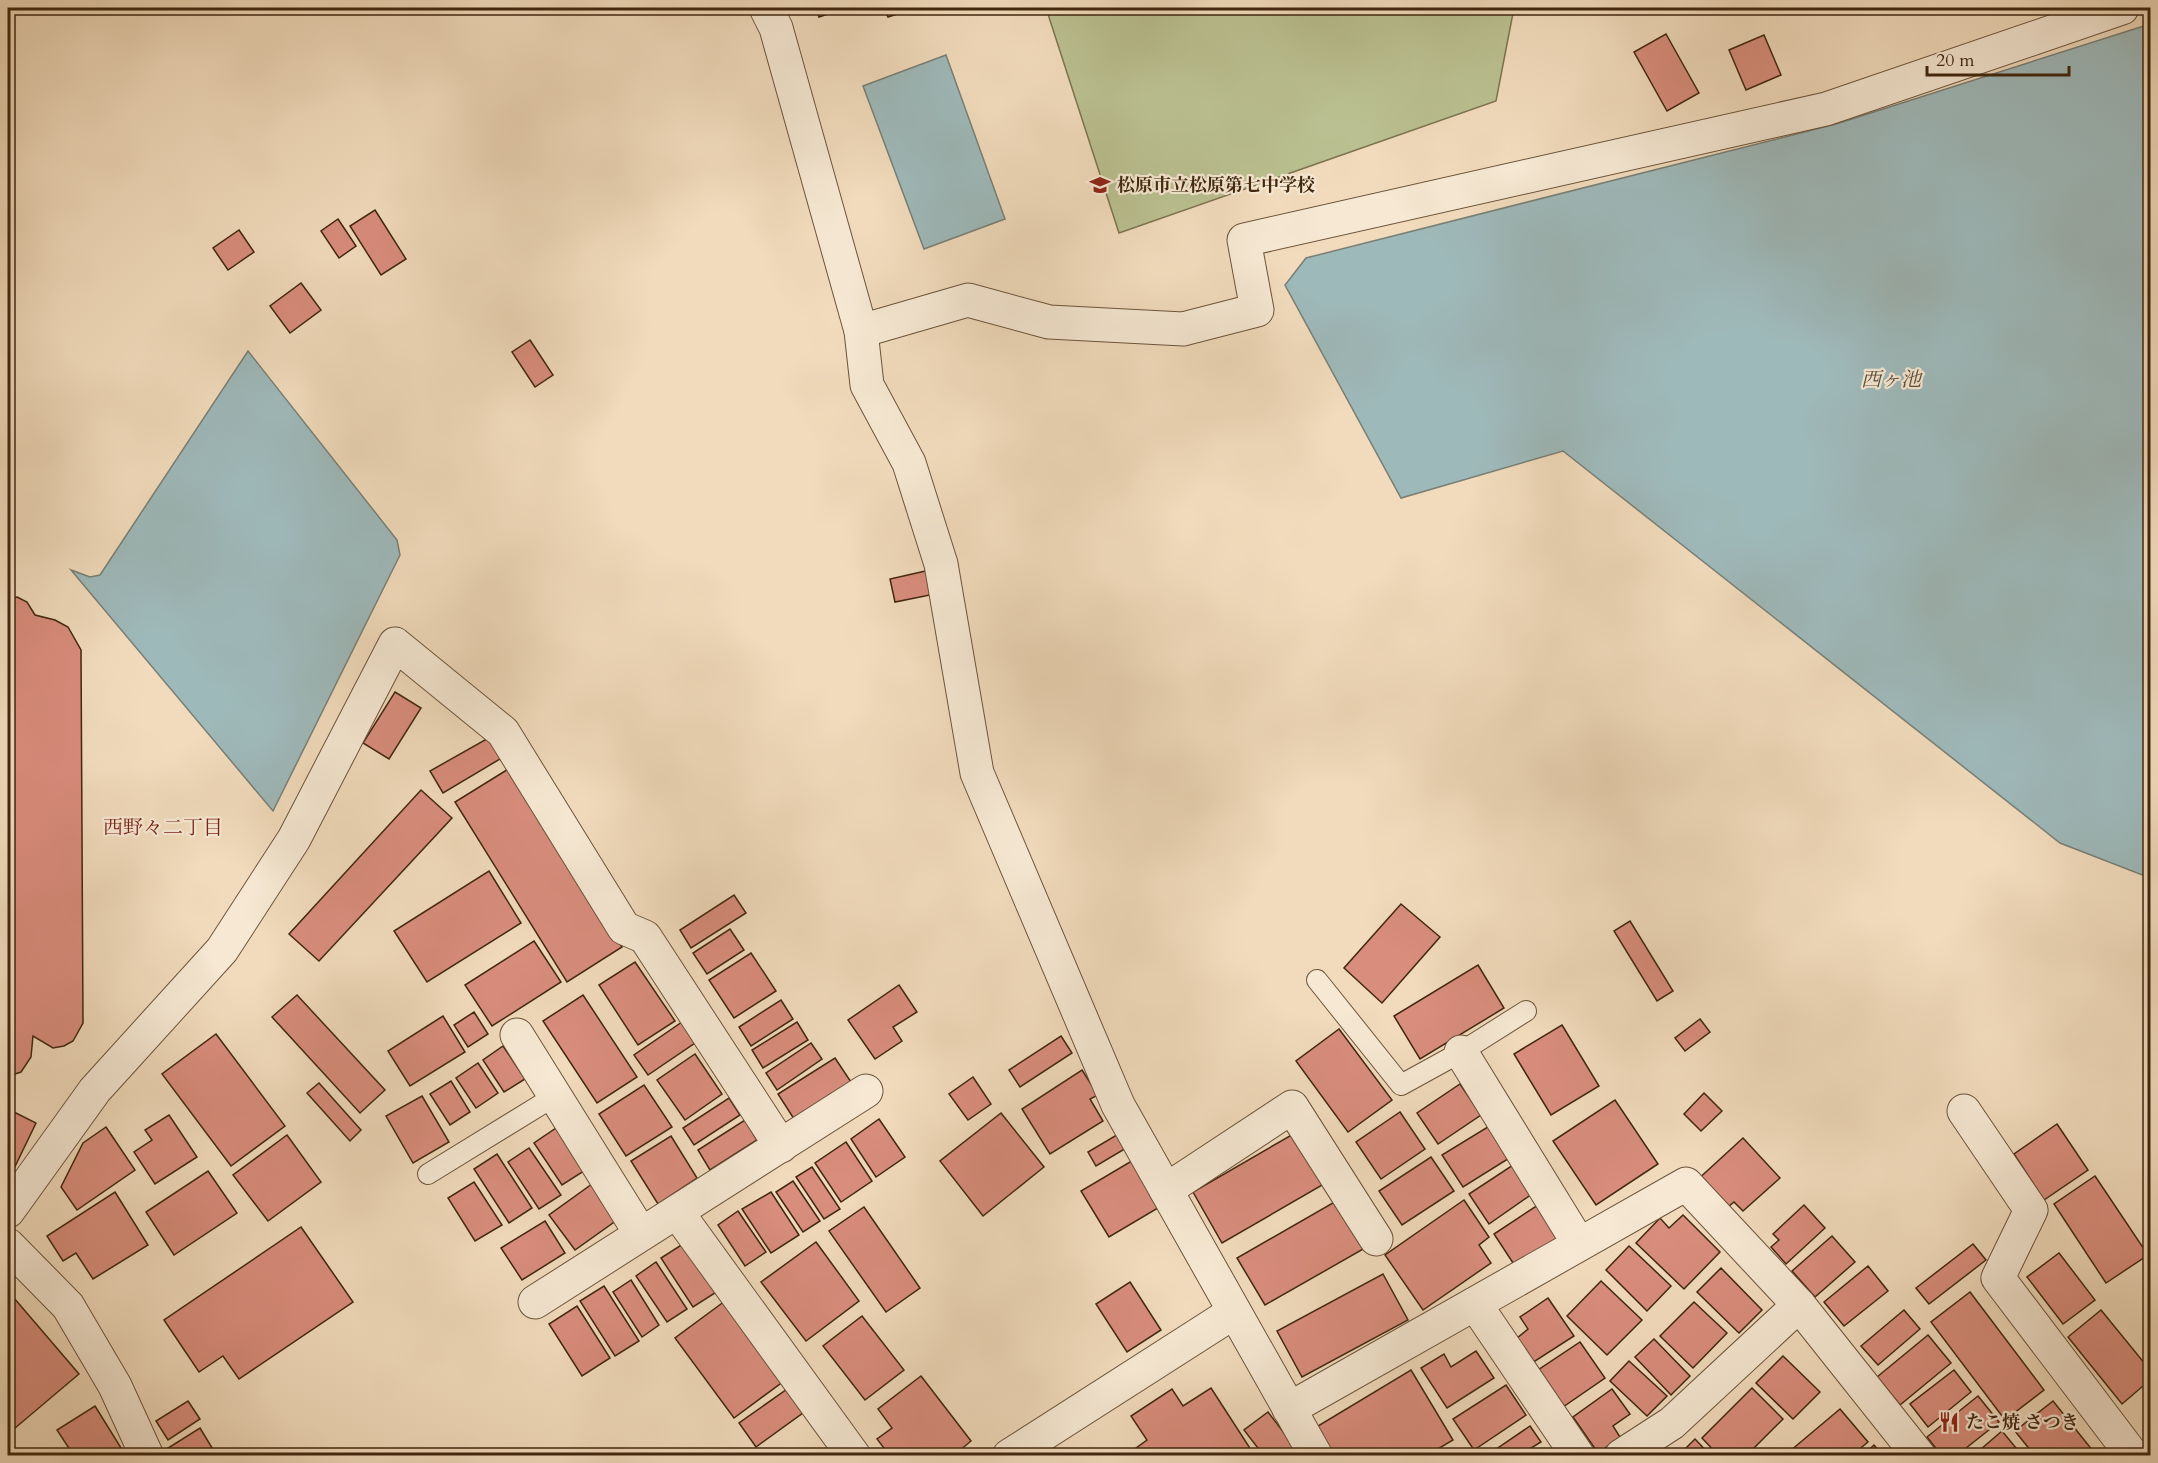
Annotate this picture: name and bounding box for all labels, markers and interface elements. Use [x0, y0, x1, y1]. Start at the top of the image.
scale bar [1927, 39, 2070, 77]
text: 20 m [1936, 48, 1975, 73]
school or university icon: 松原市立松原第七中学校 [1088, 173, 1112, 197]
place label: 松原市立松原第七中学校 [1117, 173, 1315, 198]
water label: 西ヶ池 [1861, 366, 1923, 393]
district label: 西野々二丁目 [103, 814, 223, 841]
restaurant icon: たこ焼 さつき [1937, 1410, 1961, 1434]
place label: たこ焼 さつき [1966, 1410, 2079, 1435]

